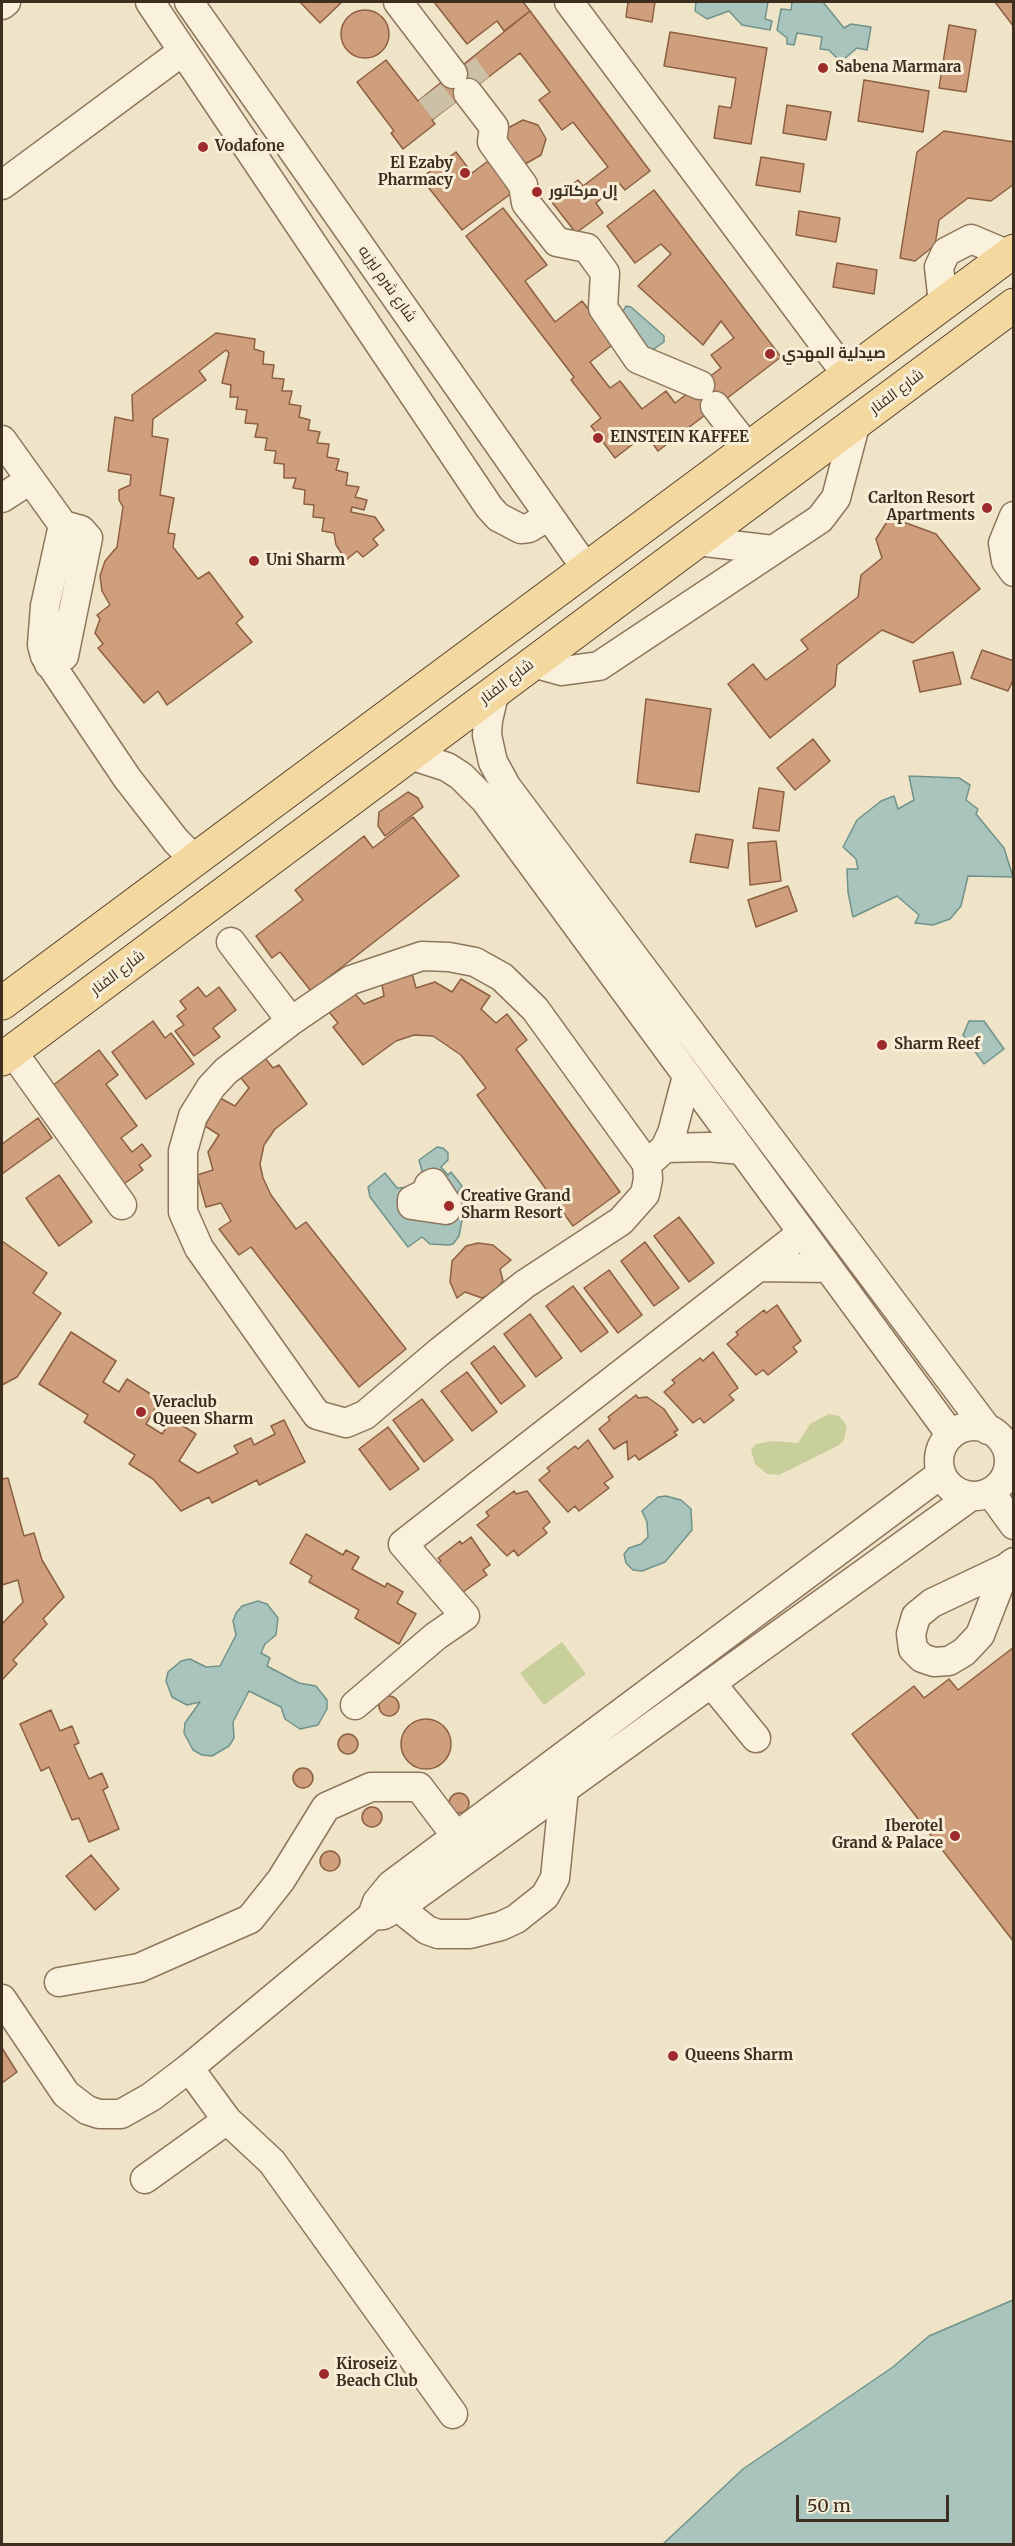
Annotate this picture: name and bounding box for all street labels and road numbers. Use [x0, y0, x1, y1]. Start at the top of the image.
street label: شارع شرم ليزيه [354, 242, 420, 326]
street label: شارع الفنار [866, 366, 928, 418]
street label: شارع الفنار [476, 656, 538, 708]
street label: شارع الفنار [87, 947, 149, 999]

